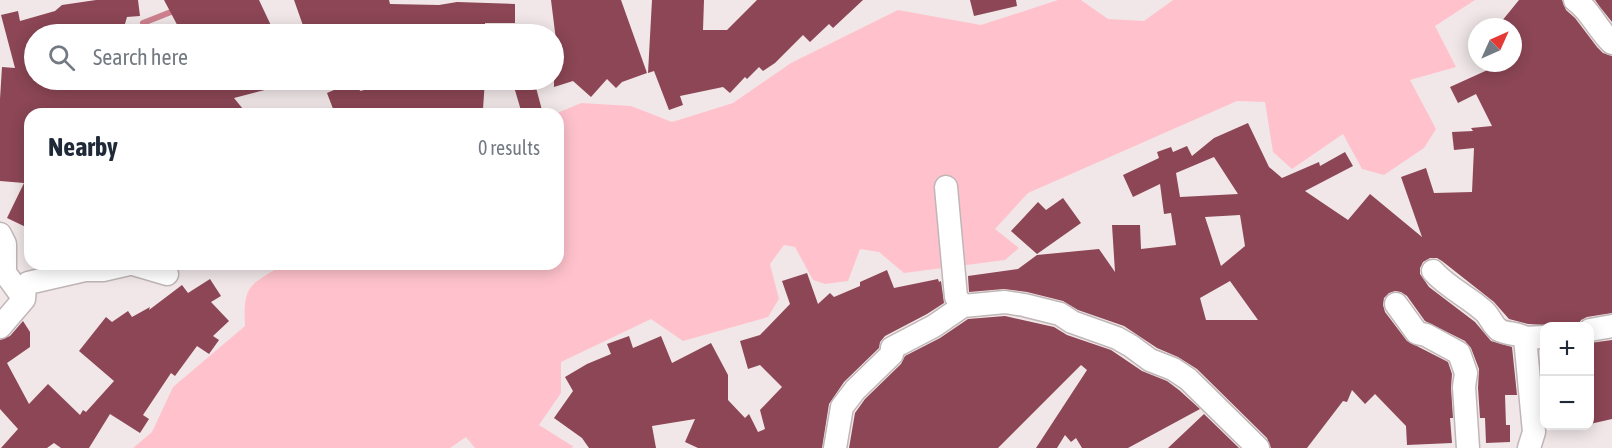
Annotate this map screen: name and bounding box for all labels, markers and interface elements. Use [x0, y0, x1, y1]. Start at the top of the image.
north arrow [1468, 18, 1522, 72]
search box [24, 24, 564, 90]
icon: search [45, 41, 78, 74]
text: Search here [93, 44, 188, 70]
text: Nearby [48, 132, 118, 162]
text: 0 results [478, 136, 540, 159]
map controls [1540, 322, 1594, 430]
button: + [1540, 322, 1594, 376]
button: − [1540, 376, 1594, 430]

